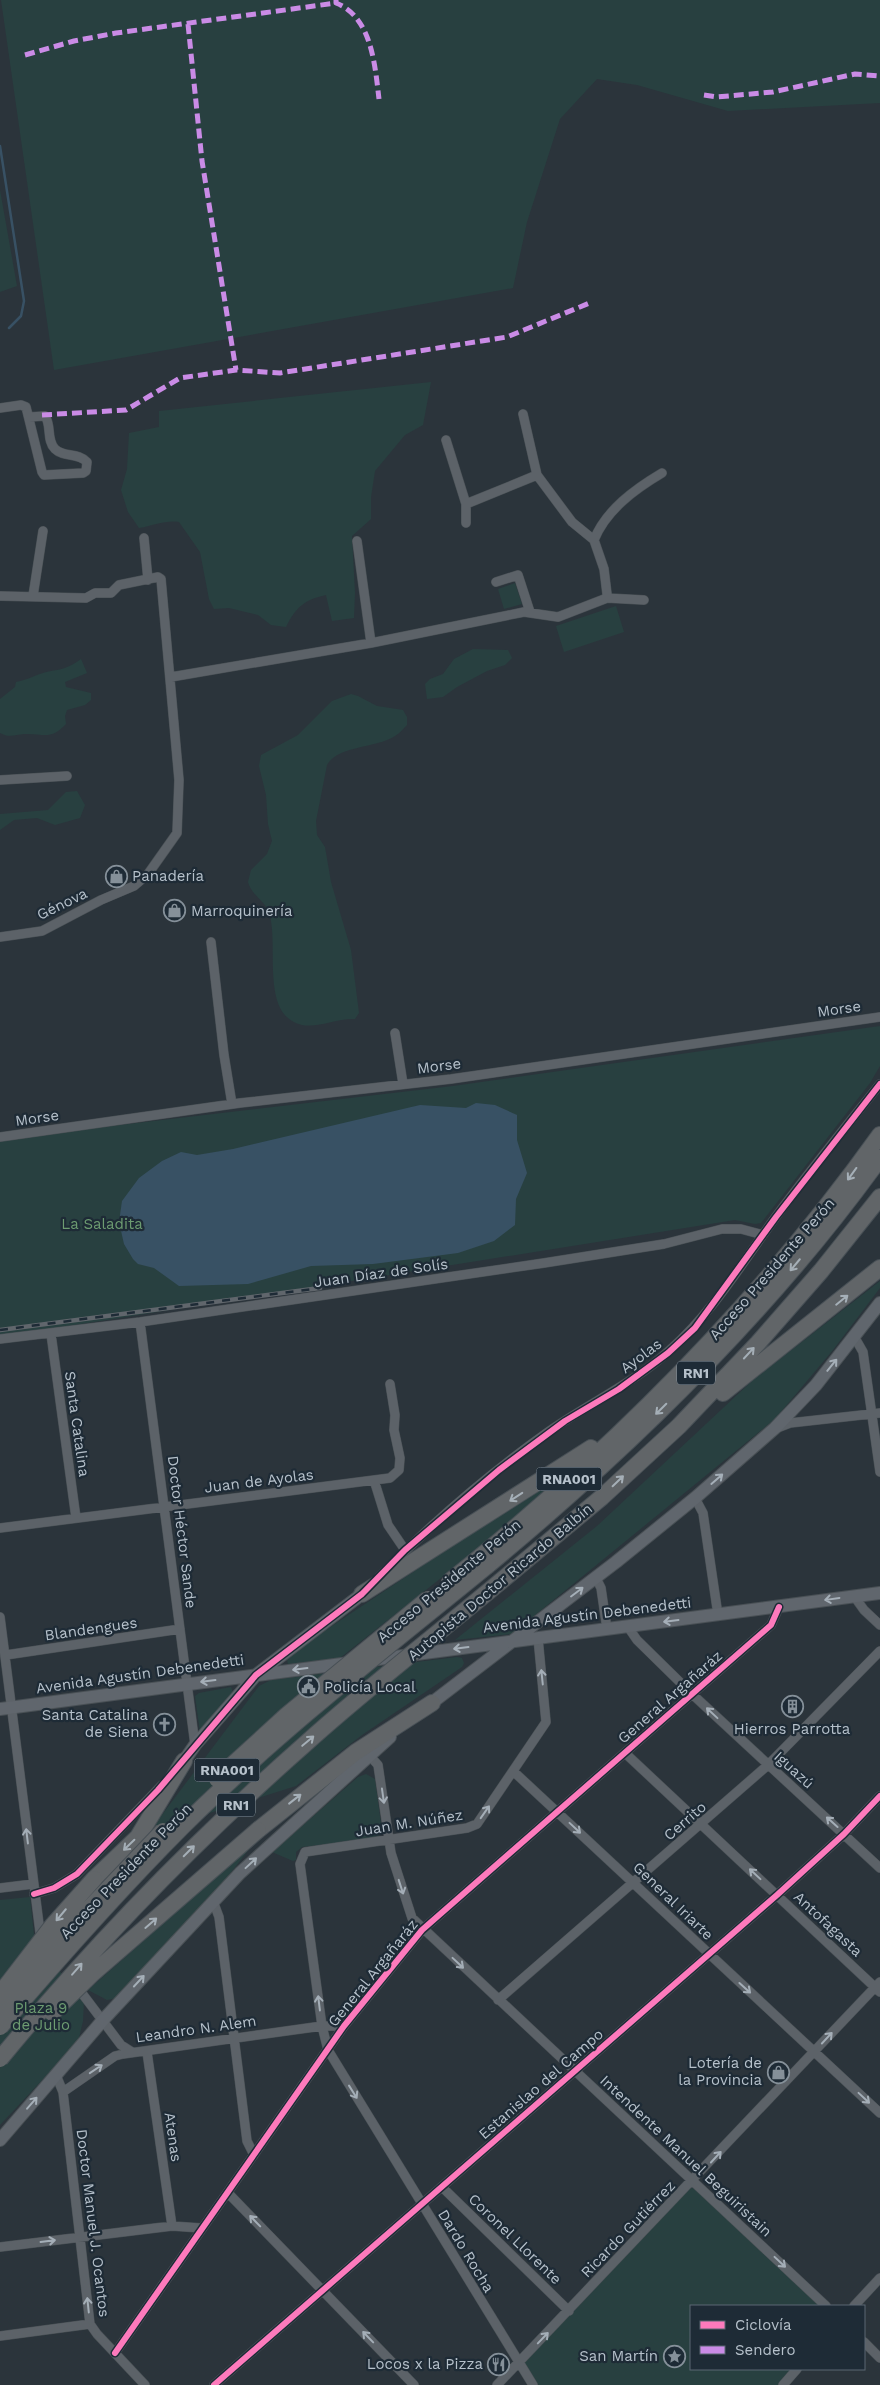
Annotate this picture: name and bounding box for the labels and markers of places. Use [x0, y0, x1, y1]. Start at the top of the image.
shop icon: Panadería [104, 864, 128, 888]
place label: Panadería [132, 867, 205, 885]
shop icon: Marroquinería [163, 899, 187, 923]
place label: Marroquinería [191, 902, 293, 920]
public building icon: Policía Local [296, 1675, 320, 1699]
place label: Policía Local [324, 1678, 416, 1696]
building icon: Hierros Parrotta [780, 1694, 804, 1718]
place label: Santa Catalina de Siena [42, 1706, 149, 1741]
church icon: Santa Catalina de Siena [152, 1712, 176, 1736]
place label: Hierros Parrotta [734, 1720, 851, 1738]
place label: Lotería de la Provincia [678, 2054, 763, 2089]
shop icon: Lotería de la Provincia [766, 2060, 790, 2084]
place icon: San Martín [662, 2344, 686, 2368]
place label: San Martín [579, 2347, 658, 2365]
restaurant icon: Locos x la Pizza [487, 2352, 511, 2376]
place label: Locos x la Pizza [367, 2355, 483, 2373]

